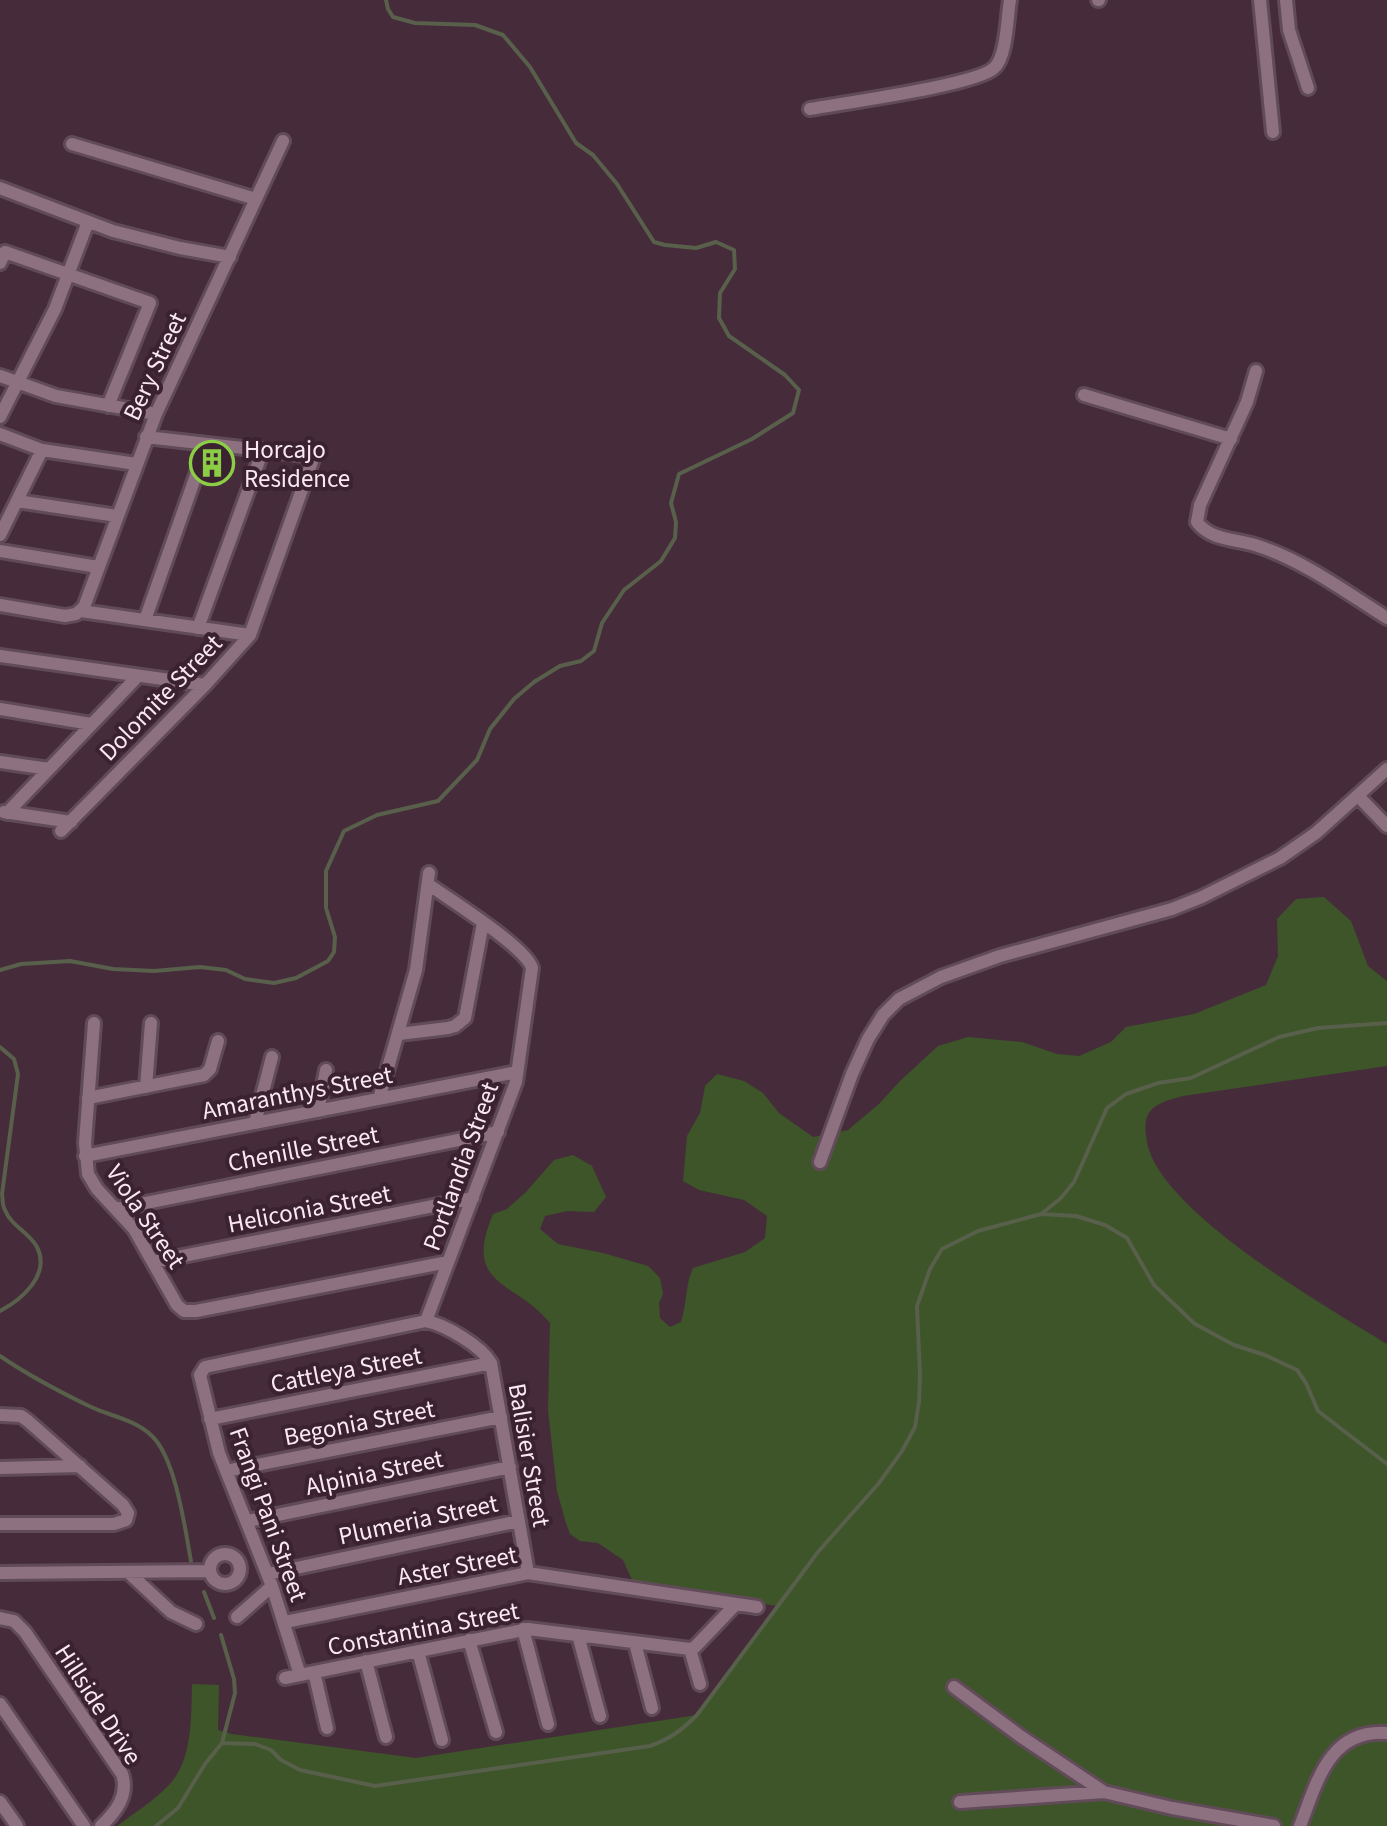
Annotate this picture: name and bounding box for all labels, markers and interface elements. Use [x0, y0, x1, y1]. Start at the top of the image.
street label: Bery Street [114, 306, 196, 426]
place label: Horcajo Residence [244, 432, 350, 497]
building icon: Horcajo Residence [189, 440, 235, 486]
street label: Dolomite Street [91, 626, 231, 769]
street label: Amaranthys Street [199, 1057, 396, 1129]
street label: Portlandia Street [414, 1076, 508, 1256]
street label: Chenille Street [225, 1117, 382, 1181]
street label: Viola Street [97, 1157, 194, 1276]
street label: Heliconia Street [224, 1175, 394, 1242]
street label: Cattleya Street [268, 1338, 425, 1402]
street label: Balisier Street [499, 1381, 559, 1530]
street label: Begonia Street [281, 1391, 438, 1455]
street label: Frangi Pani Street [220, 1422, 316, 1607]
street label: Alpinia Street [302, 1441, 447, 1505]
street label: Plumeria Street [335, 1485, 502, 1554]
street label: Aster Street [394, 1537, 521, 1595]
street label: Constantina Street [324, 1593, 522, 1665]
street label: Hillside Drive [46, 1637, 151, 1772]

